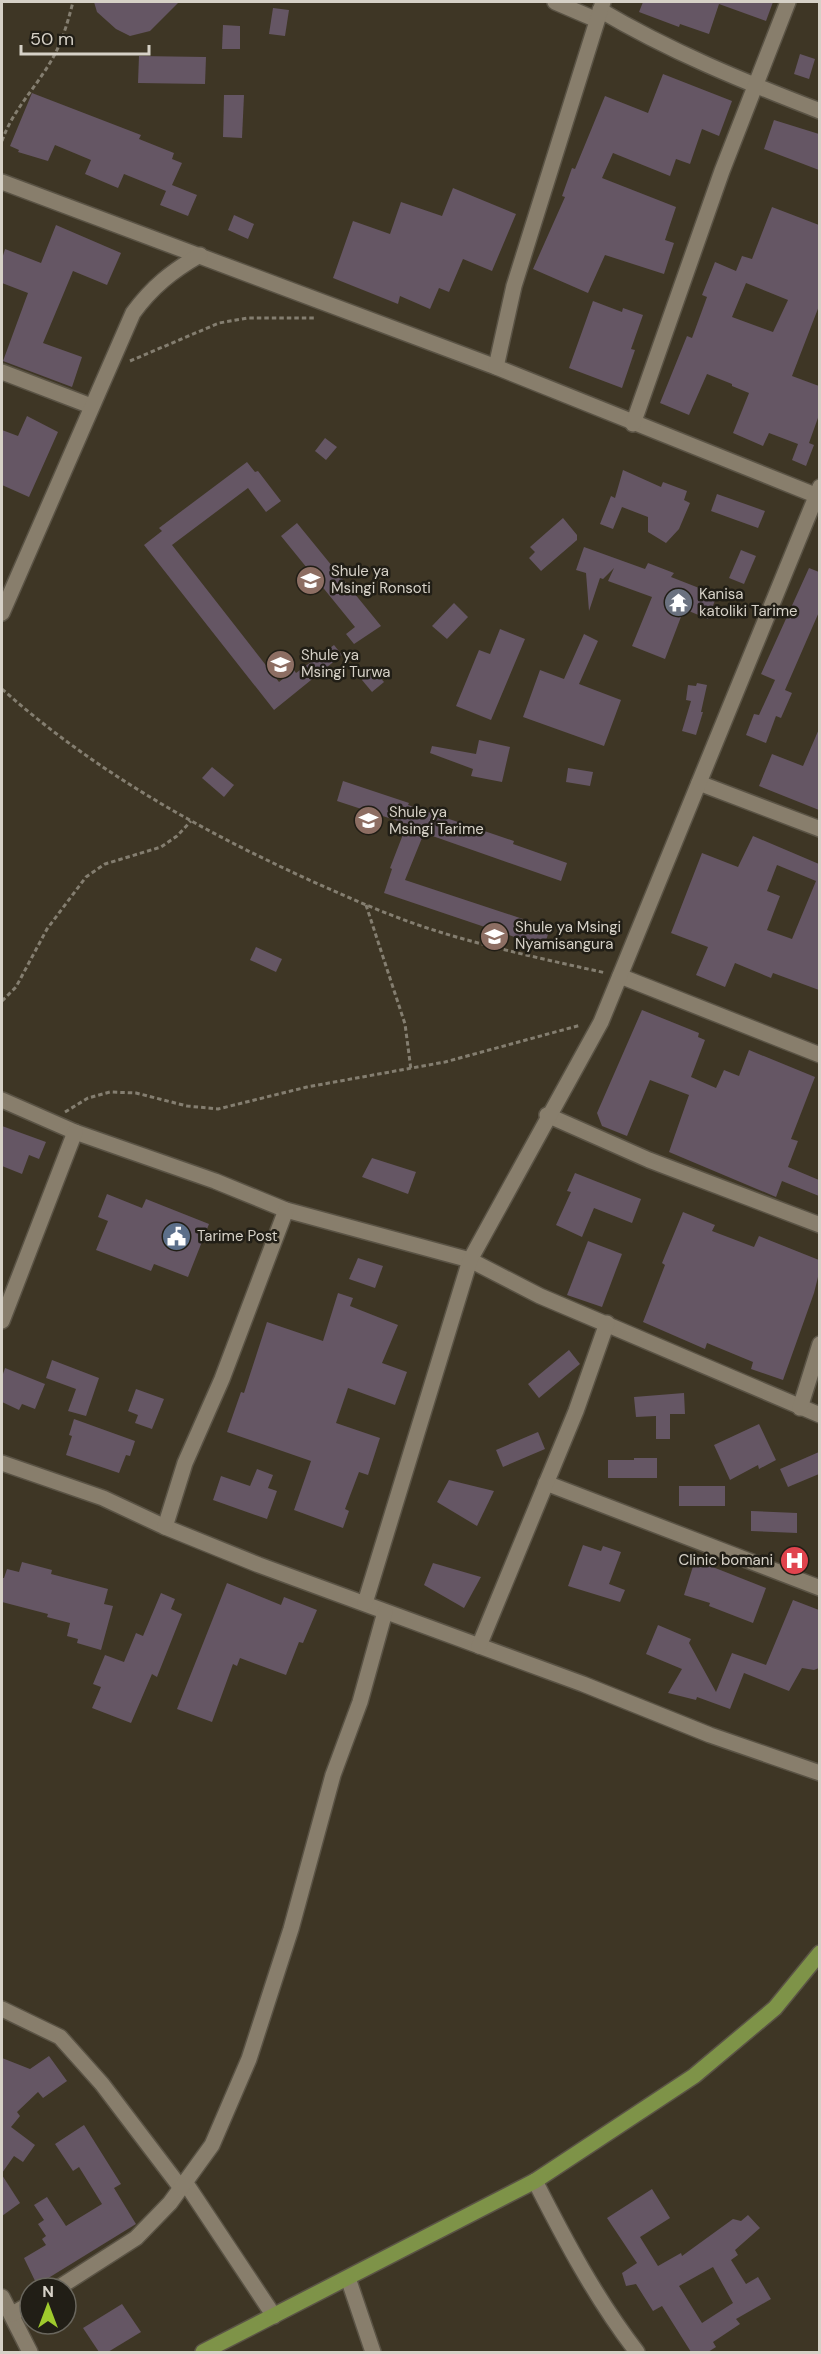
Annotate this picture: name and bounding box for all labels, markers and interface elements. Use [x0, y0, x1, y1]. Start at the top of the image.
scale bar [21, 18, 148, 56]
text: 50 m [30, 27, 74, 51]
place label: Shule ya Msingi Ronsoti [331, 561, 431, 598]
school or university icon: Shule ya Msingi Ronsoti [294, 564, 326, 596]
place label: Kanisa katoliki Tarime [699, 584, 798, 621]
temple icon: Kanisa katoliki Tarime [662, 587, 694, 619]
place label: Shule ya Msingi Turwa [301, 645, 390, 682]
school or university icon: Shule ya Msingi Turwa [264, 648, 296, 680]
place label: Shule ya Msingi Tarime [389, 802, 484, 839]
school or university icon: Shule ya Msingi Tarime [352, 805, 384, 837]
place label: Shule ya Msingi Nyamisangura [515, 917, 621, 954]
school or university icon: Shule ya Msingi Nyamisangura [478, 920, 510, 952]
public building icon: Tarime Post [160, 1220, 192, 1252]
place label: Tarime Post [197, 1226, 278, 1246]
hospital icon: Clinic bomani [778, 1544, 810, 1576]
place label: Clinic bomani [678, 1550, 773, 1570]
north arrow [18, 2276, 78, 2336]
text: N [42, 2281, 54, 2302]

